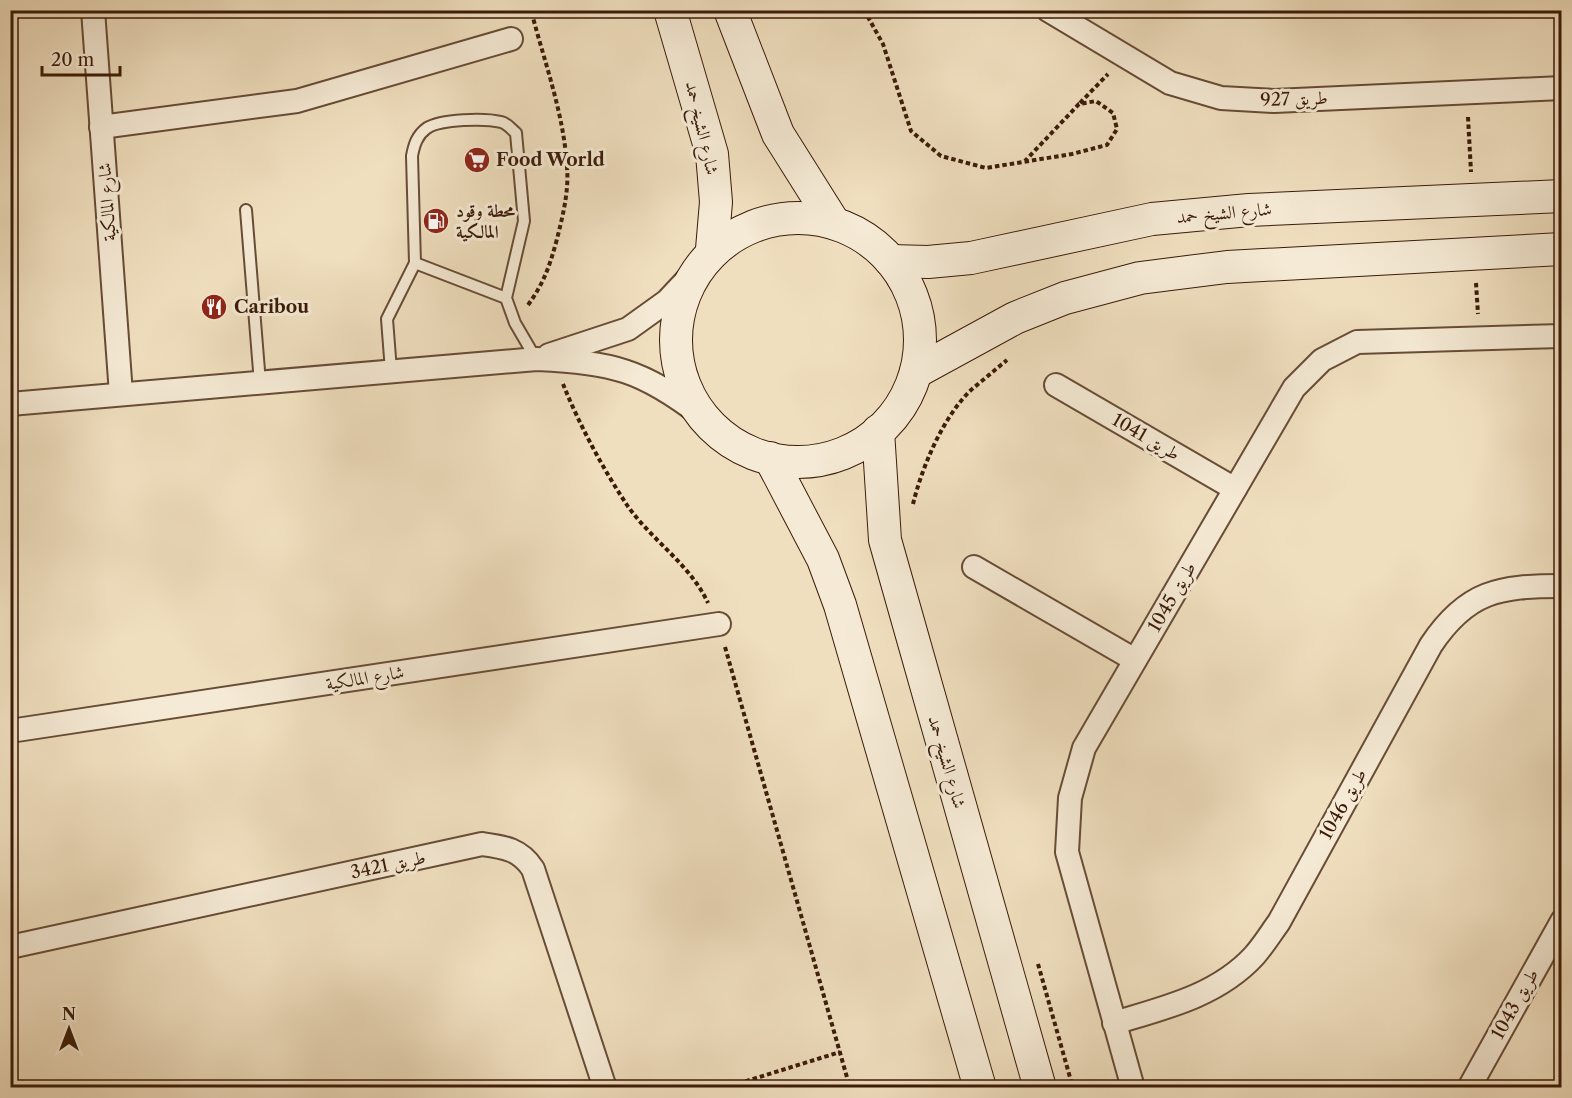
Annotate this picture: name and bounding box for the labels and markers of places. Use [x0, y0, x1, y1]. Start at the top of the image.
supermarket icon: Food World [462, 145, 492, 175]
place label: Food World [496, 149, 605, 171]
place label: محطة وقود المالكية [456, 200, 516, 243]
fuel station icon: محطة وقود المالكية [421, 206, 451, 236]
restaurant icon: Caribou [199, 292, 229, 322]
place label: Caribou [234, 296, 309, 318]

